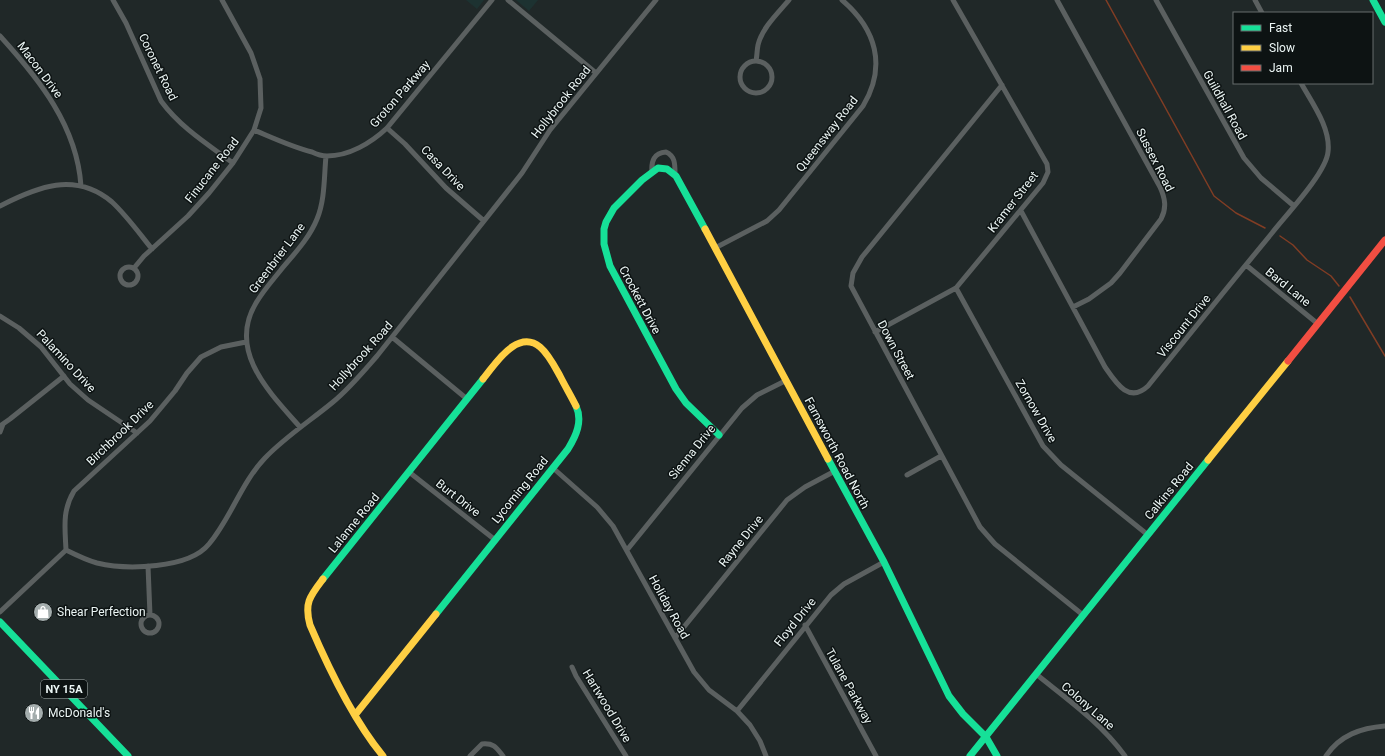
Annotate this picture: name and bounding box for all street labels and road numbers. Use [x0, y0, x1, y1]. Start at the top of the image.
street label: Coronet Road [136, 31, 180, 103]
street label: Macon Drive [14, 39, 66, 101]
street label: Groton Parkway [367, 57, 433, 130]
street label: Hollybrook Road [528, 63, 594, 141]
street label: Guildhall Road [1200, 68, 1250, 142]
street label: Queensway Road [793, 93, 861, 175]
street label: Sussex Road [1133, 126, 1177, 194]
street label: Finucane Road [182, 135, 242, 205]
street label: Casa Drive [418, 143, 468, 193]
street label: Kramer Street [985, 169, 1041, 235]
street label: Greenbrier Lane [246, 220, 308, 296]
street label: Crockett Drive [616, 264, 664, 336]
street label: Bard Lane [1263, 265, 1313, 309]
street label: Viscount Drive [1154, 292, 1214, 360]
street label: Down Street [875, 318, 917, 382]
street label: Hollybrook Road [326, 319, 396, 393]
street label: Palamino Drive [33, 327, 99, 395]
street label: Zornow Drive [1012, 377, 1060, 445]
street label: Farnsworth Road North [802, 395, 872, 511]
street label: Birchbrook Drive [84, 398, 156, 468]
street label: Sienna Drive [666, 422, 718, 482]
street label: Lycoming Road [489, 454, 551, 526]
street label: Calkins Road [1142, 460, 1196, 522]
street label: Burt Drive [433, 476, 483, 520]
street label: Lalanne Road [326, 490, 382, 556]
street label: Rayne Drive [716, 512, 766, 570]
street label: Holiday Road [646, 573, 692, 641]
street label: Floyd Drive [771, 595, 819, 649]
street label: Tulane Parkway [823, 646, 876, 726]
street label: Hartwood Drive [580, 667, 634, 745]
street label: Colony Lane [1059, 679, 1117, 733]
road number: NY 15A [41, 680, 87, 698]

